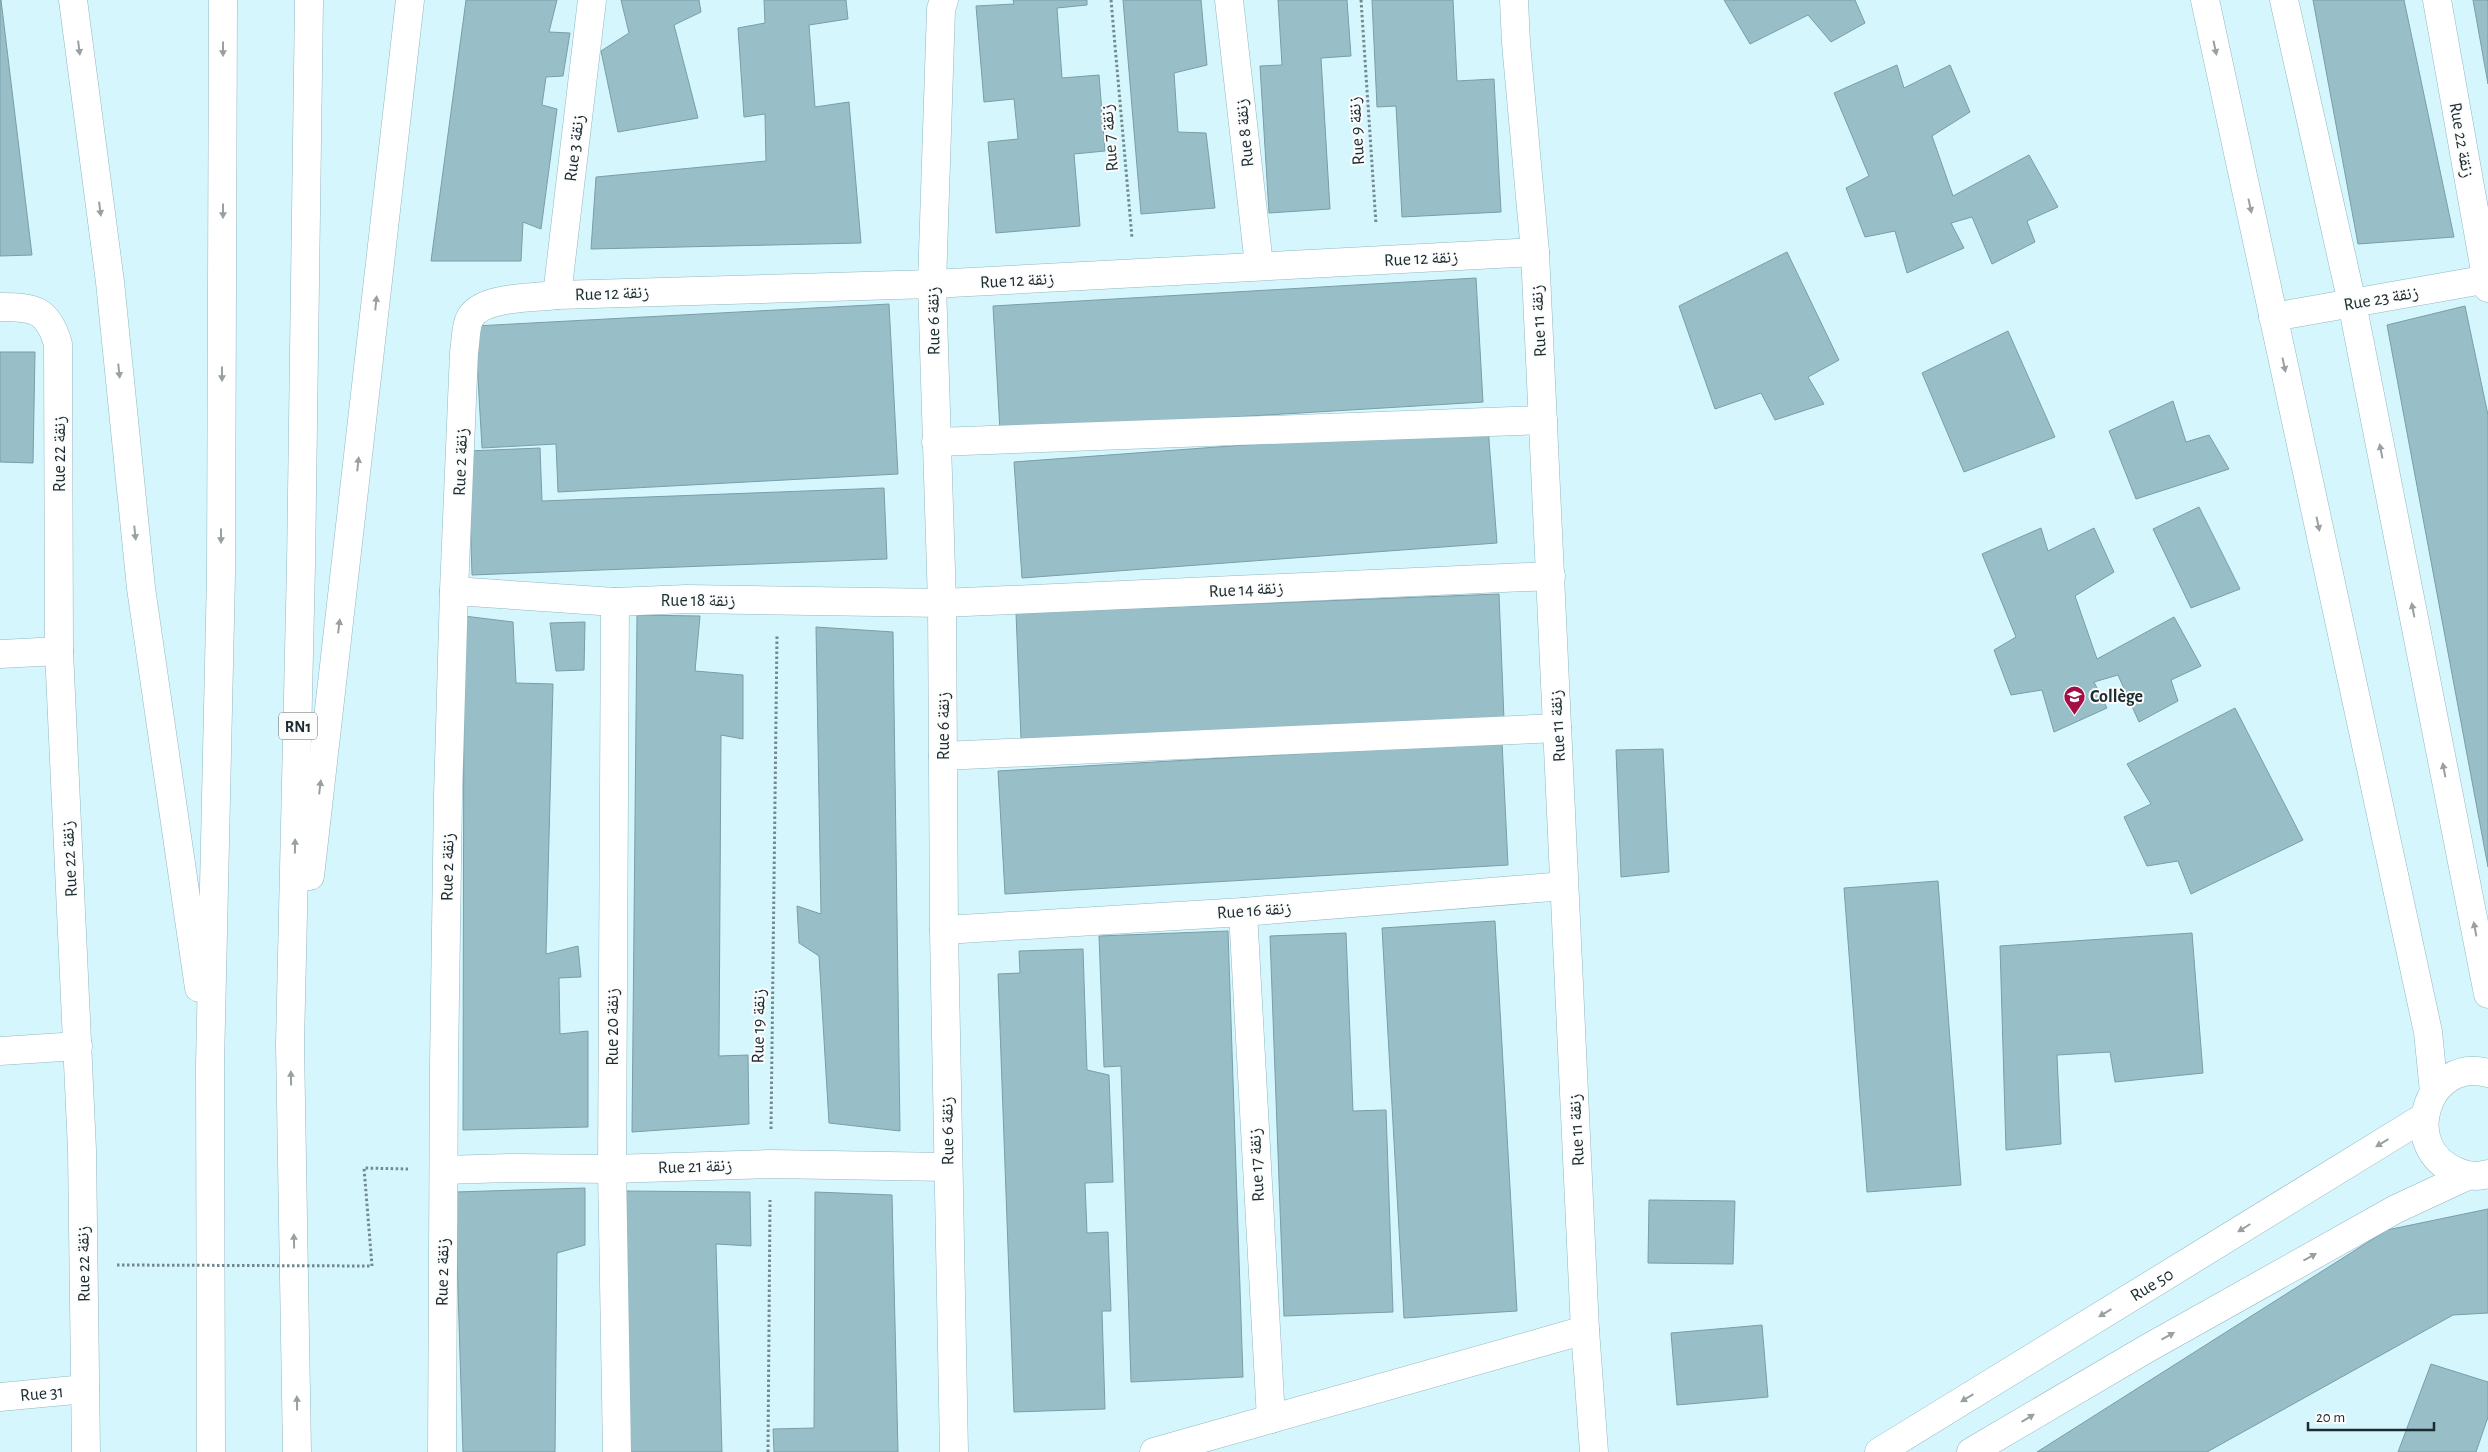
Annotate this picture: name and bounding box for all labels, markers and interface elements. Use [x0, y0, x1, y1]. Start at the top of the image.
one-way arrow [2211, 40, 2219, 55]
one-way arrow [75, 41, 83, 57]
one-way arrow [219, 41, 227, 57]
street label: Rue 9 زنقة [1346, 96, 1368, 166]
street label: Rue 8 زنقة [1232, 98, 1258, 168]
street label: Rue 22 زنقة [2446, 101, 2477, 179]
street label: Rue 7 زنقة [1098, 103, 1122, 172]
street label: Rue 3 زنقة [562, 113, 588, 183]
one-way arrow [2246, 199, 2254, 215]
one-way arrow [96, 202, 104, 218]
one-way arrow [219, 203, 227, 219]
street label: Rue 12 زنقة [1383, 248, 1459, 270]
street label: Rue 12 زنقة [979, 270, 1055, 292]
street label: Rue 12 زنقة [575, 284, 650, 304]
street label: Rue 11 زنقة [1528, 284, 1550, 358]
street label: Rue 23 زنقة [2342, 284, 2420, 314]
street label: Rue 6 زنقة [924, 287, 944, 355]
one-way arrow [372, 295, 380, 311]
one-way arrow [2280, 358, 2288, 373]
one-way arrow [115, 363, 123, 379]
one-way arrow [218, 366, 226, 382]
street label: Rue 22 زنقة [51, 416, 69, 492]
street label: Rue 2 زنقة [451, 428, 471, 496]
one-way arrow [2377, 442, 2385, 458]
one-way arrow [354, 456, 362, 472]
one-way arrow [2314, 517, 2322, 532]
one-way arrow [131, 525, 139, 541]
one-way arrow [217, 528, 225, 544]
street label: Rue 14 زنقة [1208, 579, 1284, 601]
street label: Rue 18 زنقة [661, 592, 735, 610]
one-way arrow [2408, 602, 2416, 618]
one-way arrow [335, 618, 343, 634]
school or university icon: Collège [2062, 684, 2086, 715]
place label: Collège [2090, 688, 2143, 706]
street label: Rue 11 زنقة [1547, 689, 1569, 763]
street label: Rue 6 زنقة [935, 692, 953, 760]
road number: RN1 [279, 712, 317, 739]
one-way arrow [2440, 762, 2448, 777]
one-way arrow [316, 779, 324, 795]
street label: Rue 22 زنقة [59, 820, 81, 898]
street label: Rue 2 زنقة [438, 833, 458, 901]
one-way arrow [291, 838, 299, 854]
street label: Rue 16 زنقة [1216, 899, 1292, 923]
one-way arrow [2471, 921, 2479, 937]
street label: Rue 20 زنقة [604, 988, 622, 1066]
street label: Rue 19 زنقة [749, 988, 769, 1064]
one-way arrow [287, 1070, 295, 1086]
street label: Rue 11 زنقة [1566, 1093, 1588, 1167]
street label: Rue 6 زنقة [938, 1097, 958, 1165]
street label: Rue 17 زنقة [1246, 1128, 1268, 1202]
one-way arrow [2375, 1138, 2388, 1147]
street label: Rue 21 زنقة [658, 1157, 733, 1177]
one-way arrow [2237, 1224, 2250, 1233]
street label: Rue 22 زنقة [74, 1226, 94, 1302]
one-way arrow [290, 1233, 298, 1249]
street label: Rue 2 زنقة [433, 1238, 453, 1306]
one-way arrow [2303, 1253, 2317, 1261]
street label: Rue 50 [2127, 1265, 2177, 1305]
one-way arrow [2099, 1309, 2112, 1318]
one-way arrow [2162, 1332, 2175, 1341]
street label: Rue 31 [19, 1383, 65, 1405]
one-way arrow [1960, 1394, 1973, 1403]
one-way arrow [292, 1395, 300, 1411]
scale bar [2308, 1400, 2434, 1432]
text: 20 m [2316, 1410, 2345, 1425]
one-way arrow [2021, 1414, 2035, 1423]

